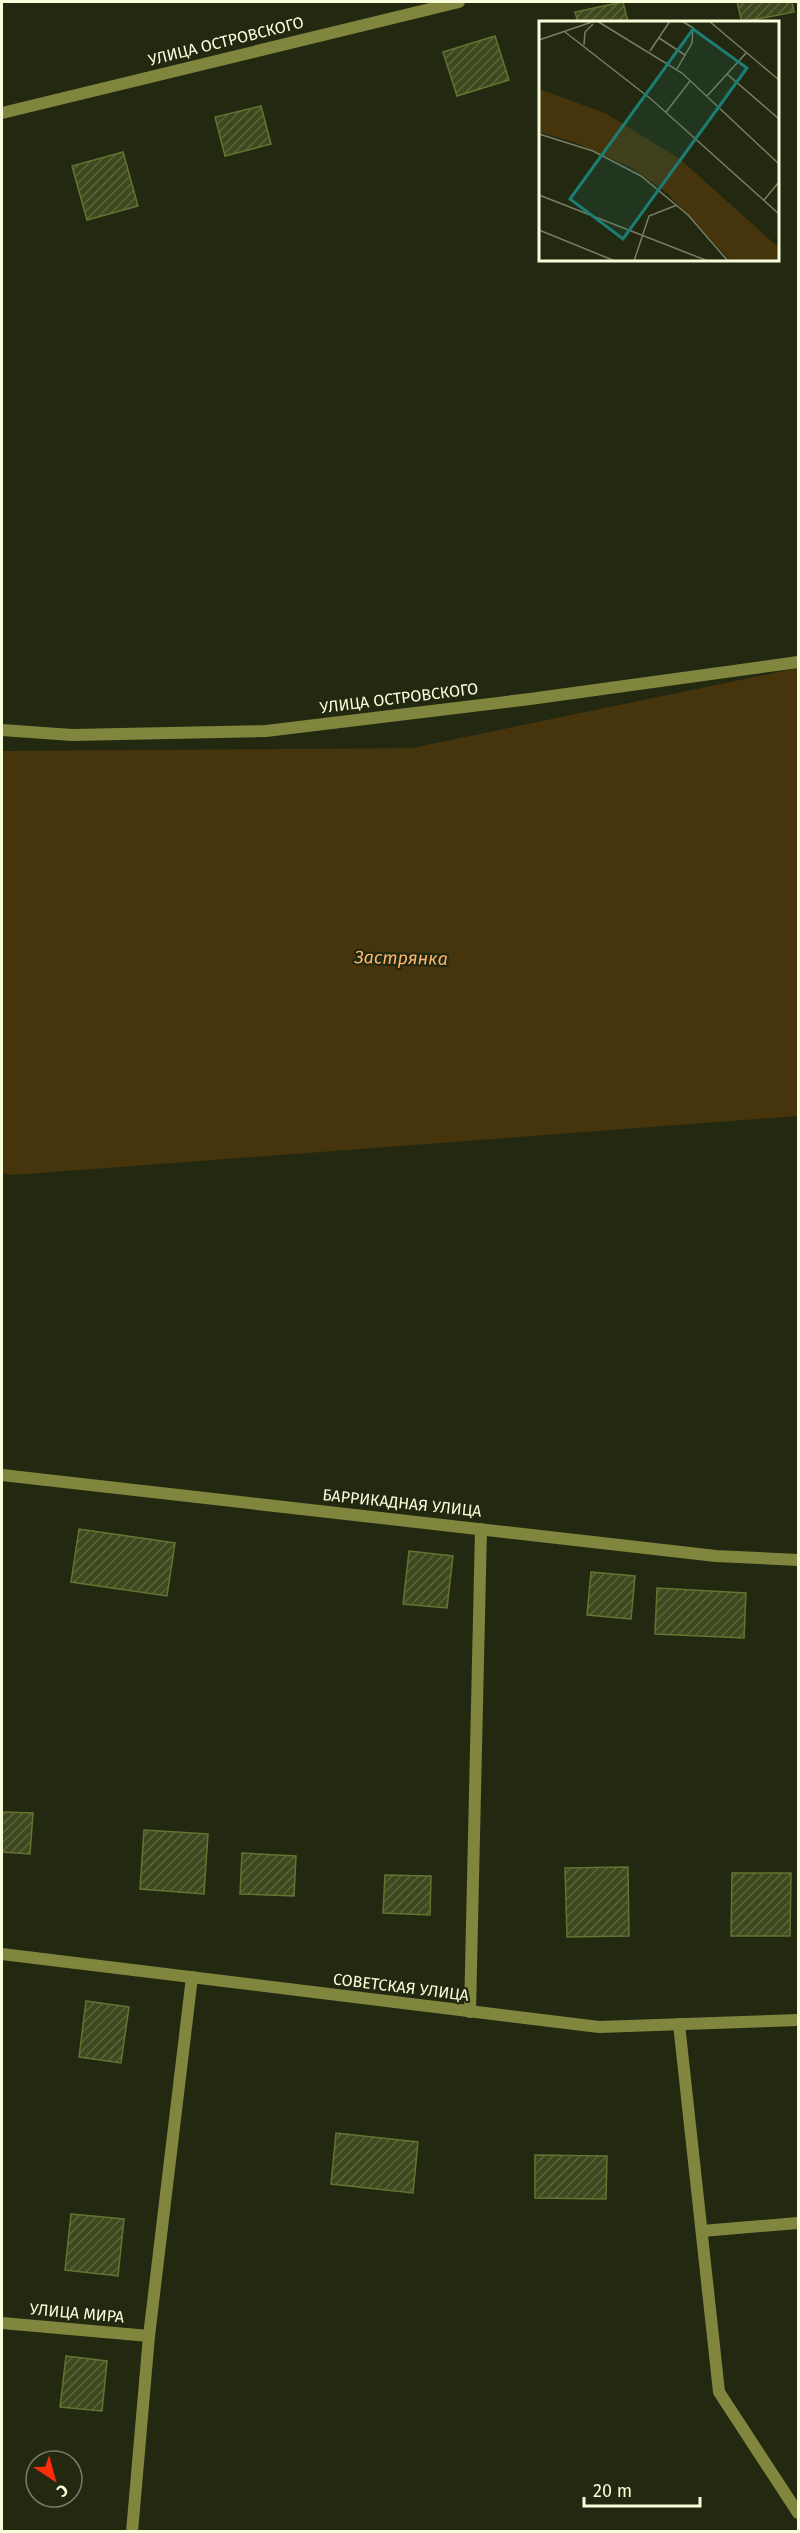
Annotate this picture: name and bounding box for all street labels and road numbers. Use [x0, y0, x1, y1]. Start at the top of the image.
street label: УЛИЦА ОСТРОВСКОГО [146, 12, 306, 70]
street label: УЛИЦА ОСТРОВСКОГО [319, 679, 479, 717]
street label: БАРРИКАДНАЯ УЛИЦА [322, 1485, 483, 1521]
street label: СОВЕТСКАЯ УЛИЦА [332, 1969, 471, 2005]
street label: УЛИЦА МИРА [29, 2299, 126, 2327]

